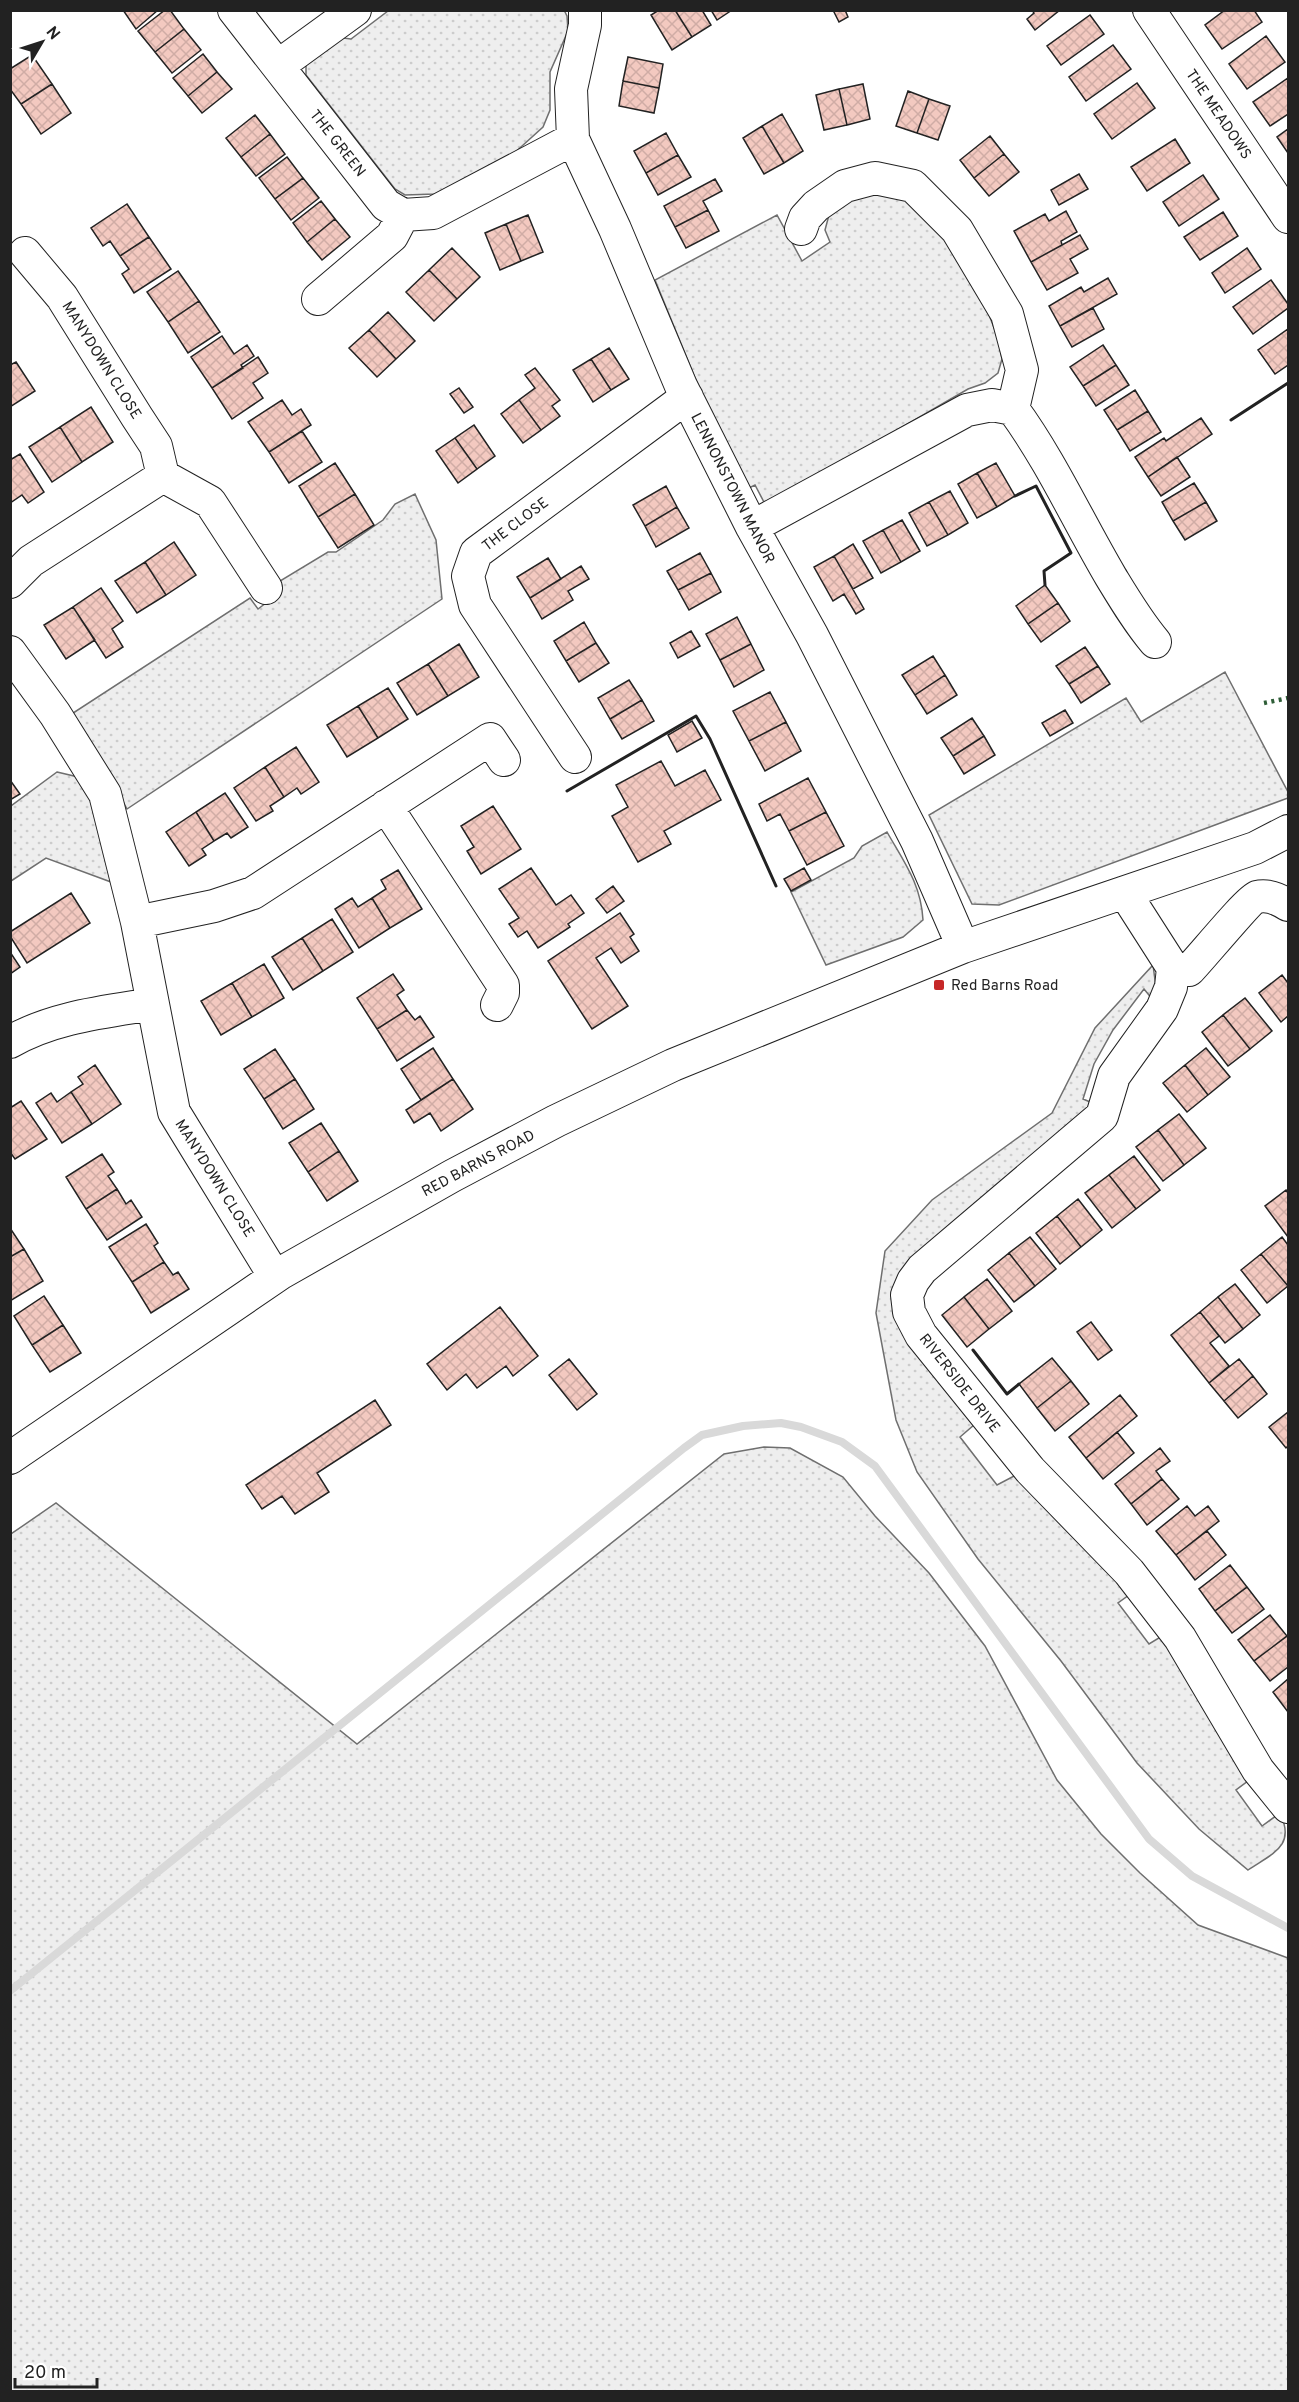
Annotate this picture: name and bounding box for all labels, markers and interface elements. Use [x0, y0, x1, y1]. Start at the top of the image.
north arrow [12, 12, 72, 72]
text: N [41, 23, 63, 45]
street label: THE MEADOWS [1181, 66, 1255, 164]
street label: THE GREEN [305, 106, 369, 181]
street label: MANYDOWN CLOSE [57, 298, 145, 423]
street label: LENNONSTOWN MANOR [685, 410, 778, 567]
street label: THE CLOSE [479, 494, 553, 556]
place label: Red Barns Road [951, 977, 1058, 996]
marker: Red Barns Road [932, 978, 946, 992]
street label: MANYDOWN CLOSE [170, 1116, 258, 1241]
street label: RED BARNS ROAD [419, 1127, 539, 1202]
street label: RIVERSIDE DRIVE [914, 1330, 1004, 1437]
scale bar [15, 2351, 98, 2389]
text: 20 m [24, 2362, 66, 2385]

